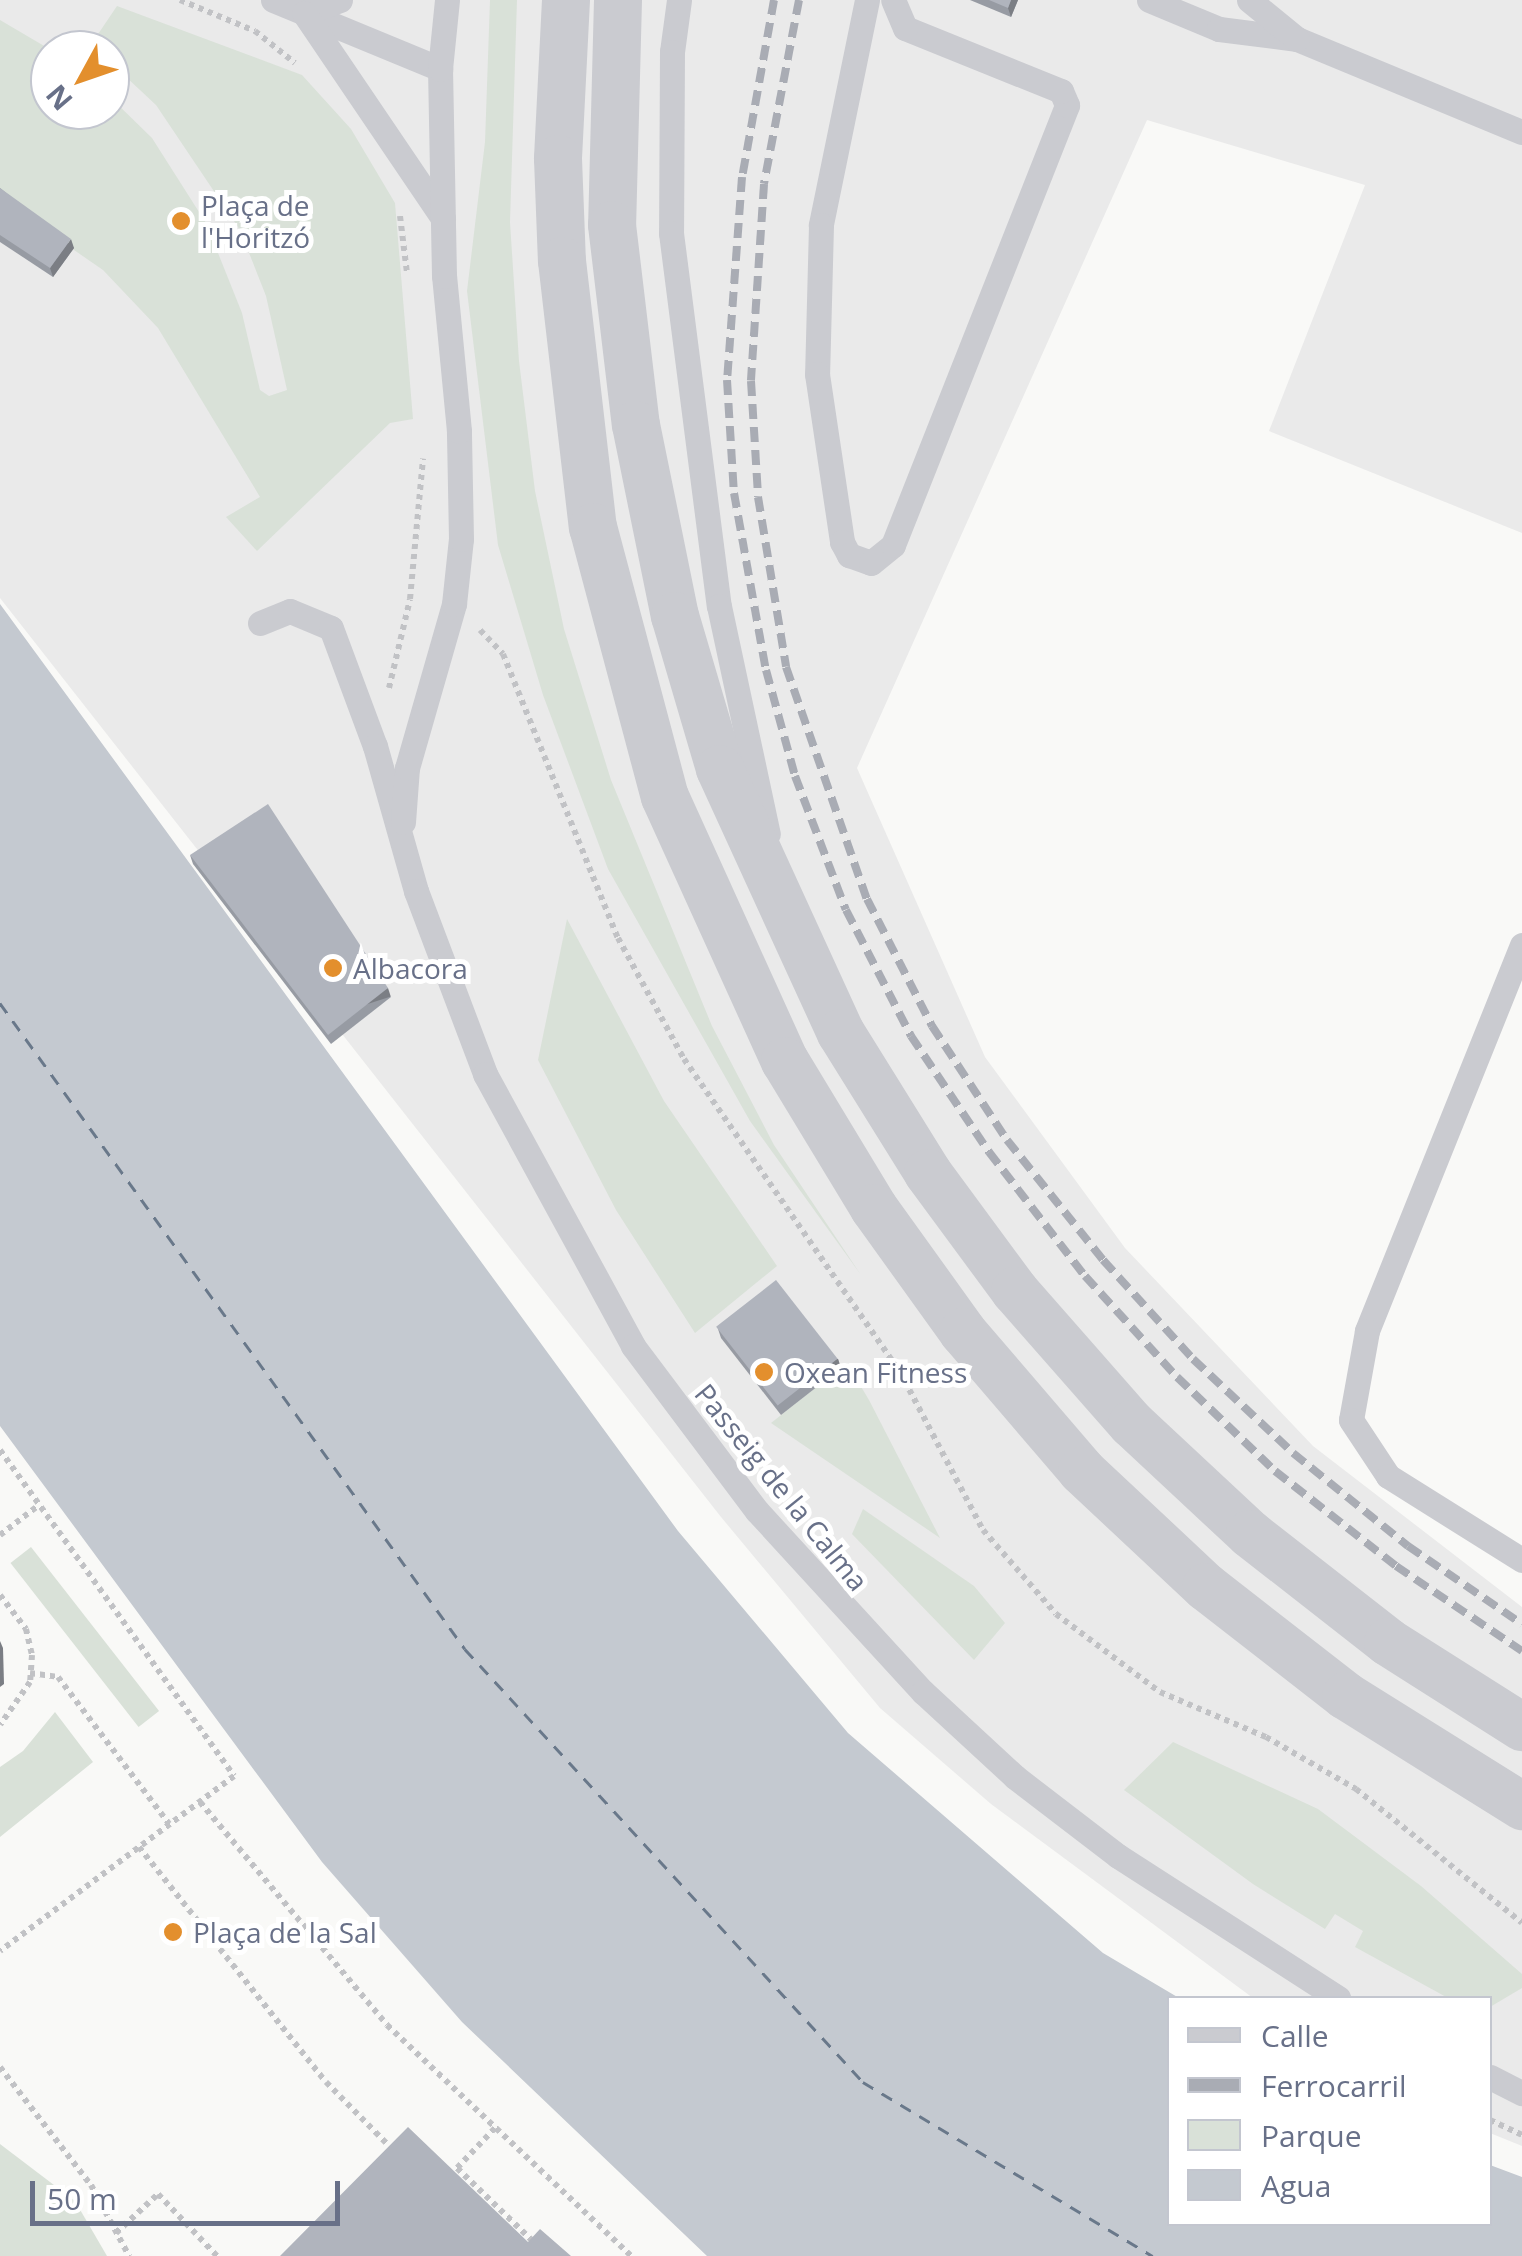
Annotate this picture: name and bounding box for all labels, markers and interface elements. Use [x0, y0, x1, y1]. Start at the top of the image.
north arrow [30, 30, 130, 130]
text: N [37, 77, 80, 119]
place label: Plaça de l'Horitzó [201, 188, 310, 254]
marker: Plaça de l'Horitzó [170, 210, 192, 232]
place label: Albacora [353, 951, 468, 985]
marker: Albacora [322, 957, 344, 979]
place label: Oxean Fitness [784, 1355, 967, 1389]
marker: Oxean Fitness [753, 1361, 775, 1383]
street label: Passeig de la Calma [688, 1377, 876, 1597]
place label: Plaça de la Sal [193, 1915, 377, 1949]
marker: Plaça de la Sal [162, 1921, 184, 1943]
legend [1167, 1996, 1492, 2226]
text: Calle [1261, 2015, 1329, 2056]
text: Ferrocarril [1261, 2065, 1407, 2106]
text: Parque [1261, 2115, 1362, 2156]
scale bar [35, 2161, 345, 2223]
text: Agua [1261, 2165, 1331, 2206]
text: 50 m [47, 2178, 117, 2219]

